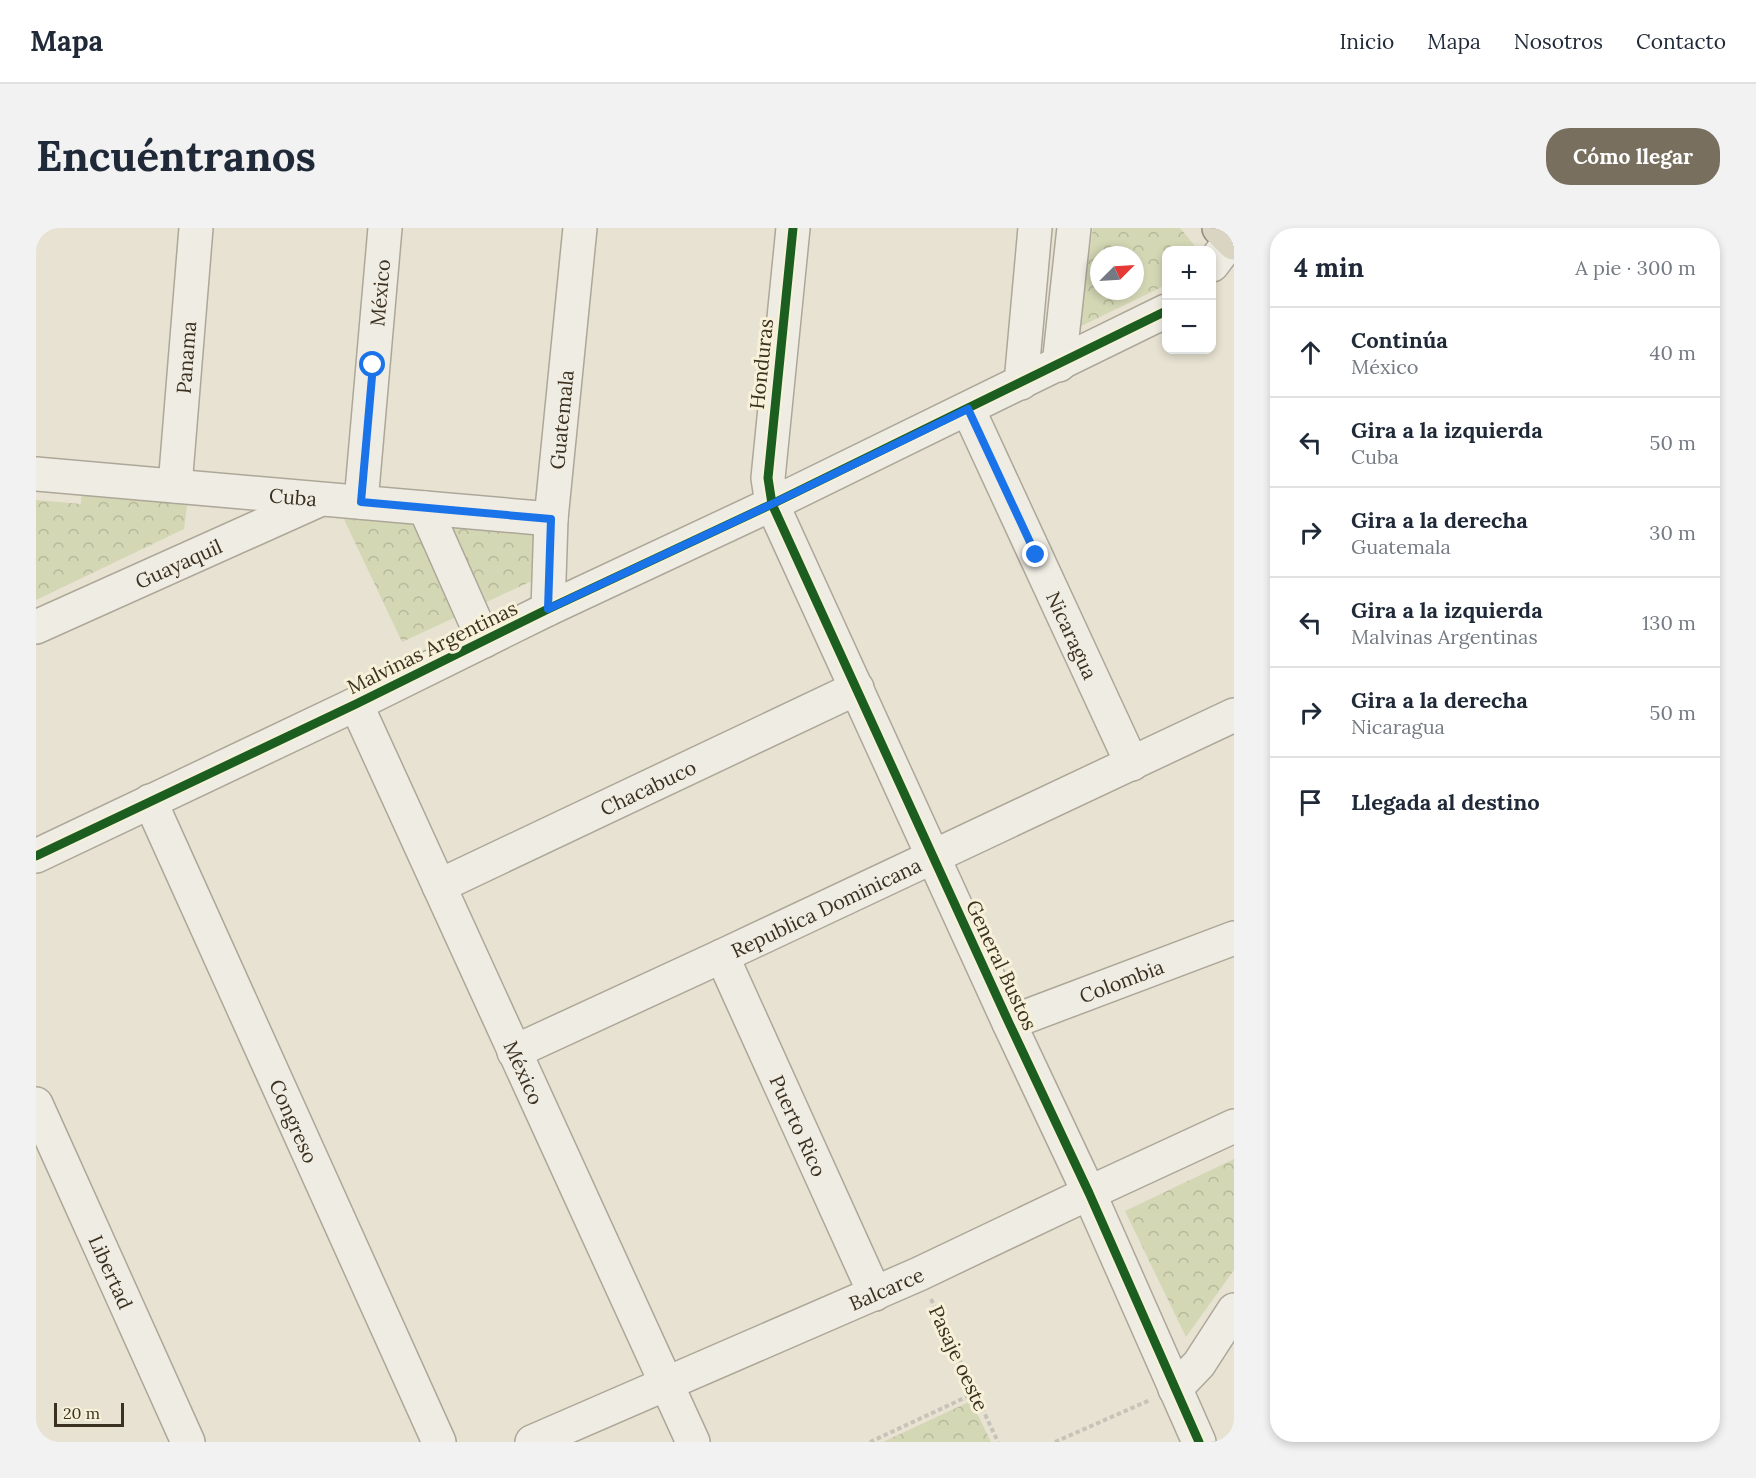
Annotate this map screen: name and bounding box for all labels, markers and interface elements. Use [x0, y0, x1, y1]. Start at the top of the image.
text: Mapa [30, 23, 103, 59]
text: Inicio [1339, 28, 1394, 55]
text: Mapa [1427, 28, 1481, 55]
text: Nosotros [1514, 28, 1603, 55]
text: Contacto [1636, 28, 1726, 55]
button: Cómo llegar [1546, 128, 1720, 185]
text: Encuéntranos [36, 129, 316, 183]
north arrow [1090, 246, 1144, 300]
map controls [1162, 246, 1216, 354]
button: + [1162, 246, 1216, 300]
text: 4 min [1294, 251, 1364, 284]
text: A pie · 300 m [1575, 255, 1696, 280]
street label: México [364, 258, 395, 327]
button: − [1162, 300, 1216, 354]
street label: Honduras [744, 317, 778, 411]
street label: Panama [170, 320, 201, 395]
text: Continúa [1351, 326, 1448, 354]
icon: ahead [1294, 336, 1327, 369]
text: 40 m [1650, 340, 1696, 365]
route start [359, 351, 385, 377]
text: México [1351, 354, 1418, 379]
street label: Guatemala [544, 369, 578, 471]
text: Gira a la izquierda [1351, 416, 1543, 444]
icon: left [1294, 426, 1327, 459]
text: 50 m [1650, 430, 1696, 455]
text: Cuba [1351, 444, 1399, 469]
street label: Cuba [268, 482, 318, 511]
text: Gira a la derecha [1351, 506, 1528, 534]
icon: right [1294, 516, 1327, 549]
text: 30 m [1649, 520, 1696, 545]
street label: Guayaquil [131, 533, 226, 593]
text: Guatemala [1351, 534, 1451, 559]
route end [1022, 541, 1048, 567]
street label: Nicaragua [1041, 587, 1103, 683]
street label: Malvinas Argentinas [343, 595, 521, 699]
text: Gira a la izquierda [1351, 596, 1543, 624]
icon: left [1294, 606, 1327, 639]
text: 130 m [1642, 610, 1696, 635]
text: Malvinas Argentinas [1351, 624, 1538, 649]
text: Gira a la derecha [1351, 686, 1528, 714]
icon: right [1294, 696, 1327, 729]
text: 50 m [1650, 700, 1696, 725]
text: Nicaragua [1351, 714, 1445, 739]
street label: Chacabuco [596, 754, 700, 820]
icon: arrive [1294, 786, 1327, 819]
text: Llegada al destino [1351, 788, 1540, 816]
street label: Republica Dominicana [727, 852, 925, 963]
street label: General Bustos [961, 896, 1043, 1034]
street label: Colombia [1076, 953, 1167, 1008]
street label: México [499, 1037, 550, 1108]
street label: Puerto Rico [765, 1071, 833, 1180]
street label: Congreso [265, 1075, 324, 1167]
street label: Libertad [84, 1231, 139, 1313]
street label: Balcarce [845, 1261, 927, 1316]
street label: Pasaje oeste [924, 1301, 994, 1415]
scale bar [54, 1400, 124, 1428]
text: 20 m [63, 1403, 100, 1423]

